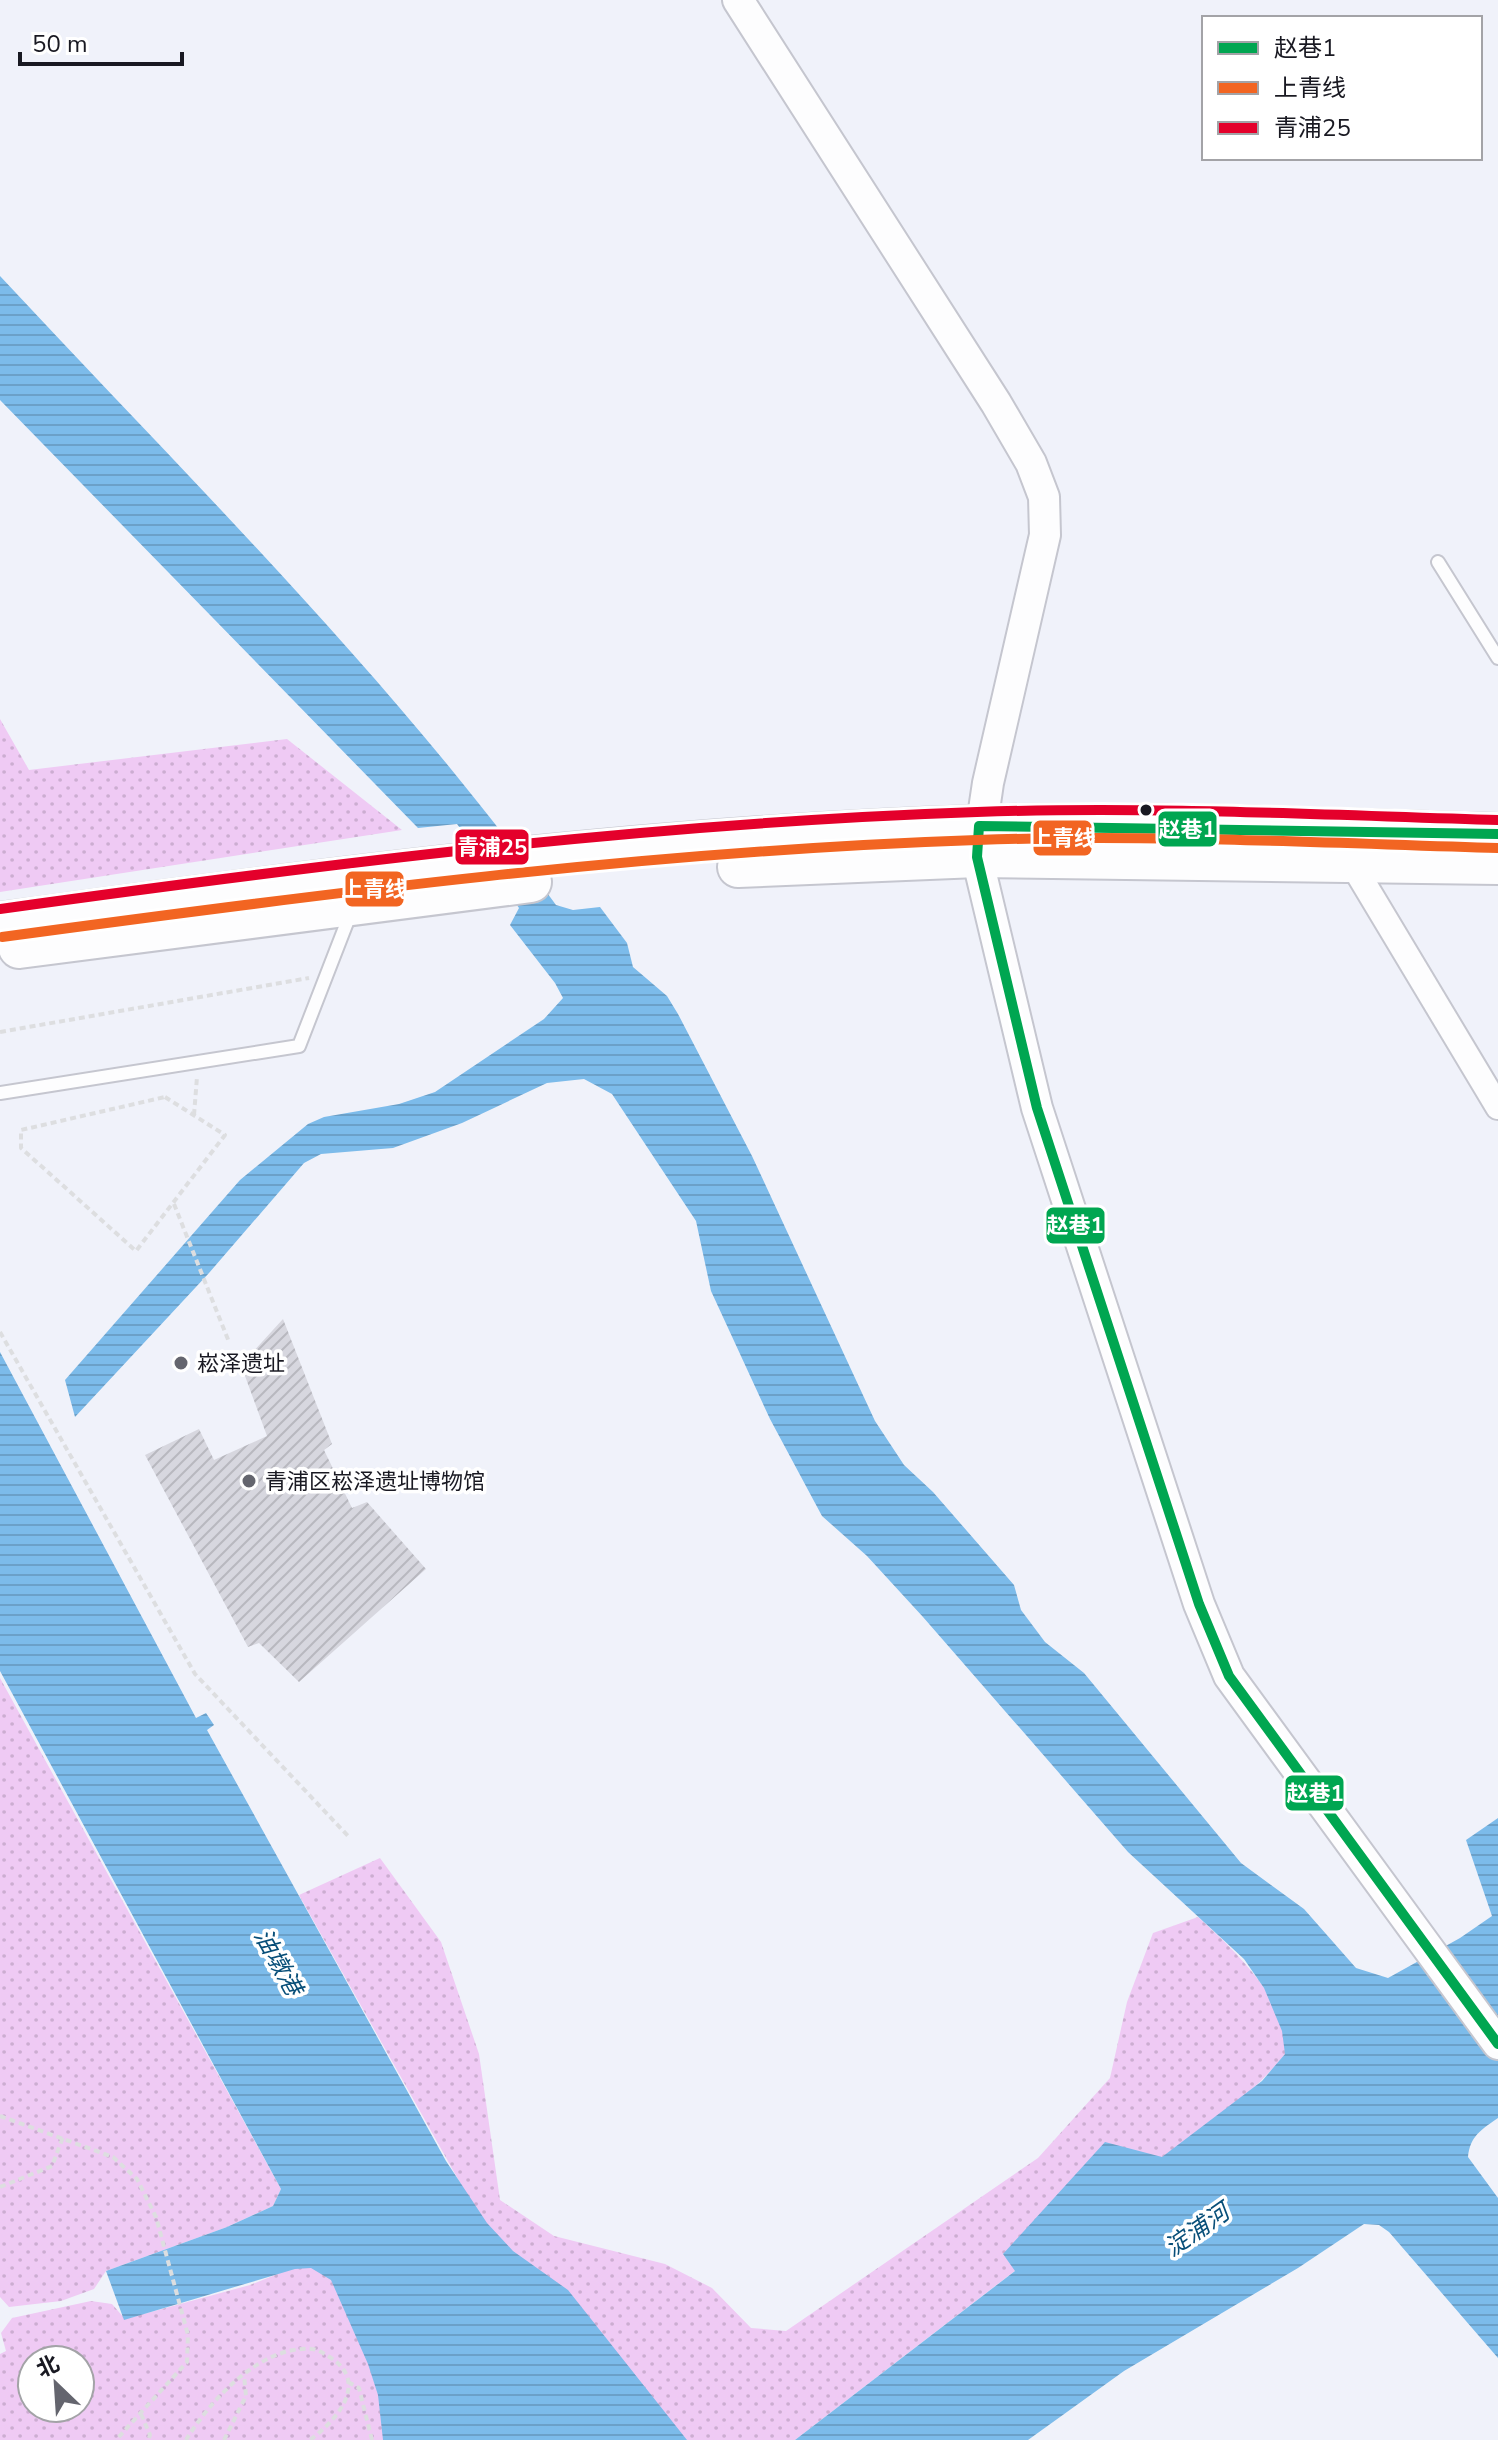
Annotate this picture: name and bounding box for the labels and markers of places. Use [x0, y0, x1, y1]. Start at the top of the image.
unlabelled marker [1138, 802, 1154, 818]
place label: 崧泽遗址 [197, 1349, 285, 1379]
marker: 崧泽遗址 [172, 1354, 190, 1372]
place label: 青浦区崧泽遗址博物馆 [265, 1467, 485, 1497]
marker: 青浦区崧泽遗址博物馆 [240, 1472, 258, 1490]

